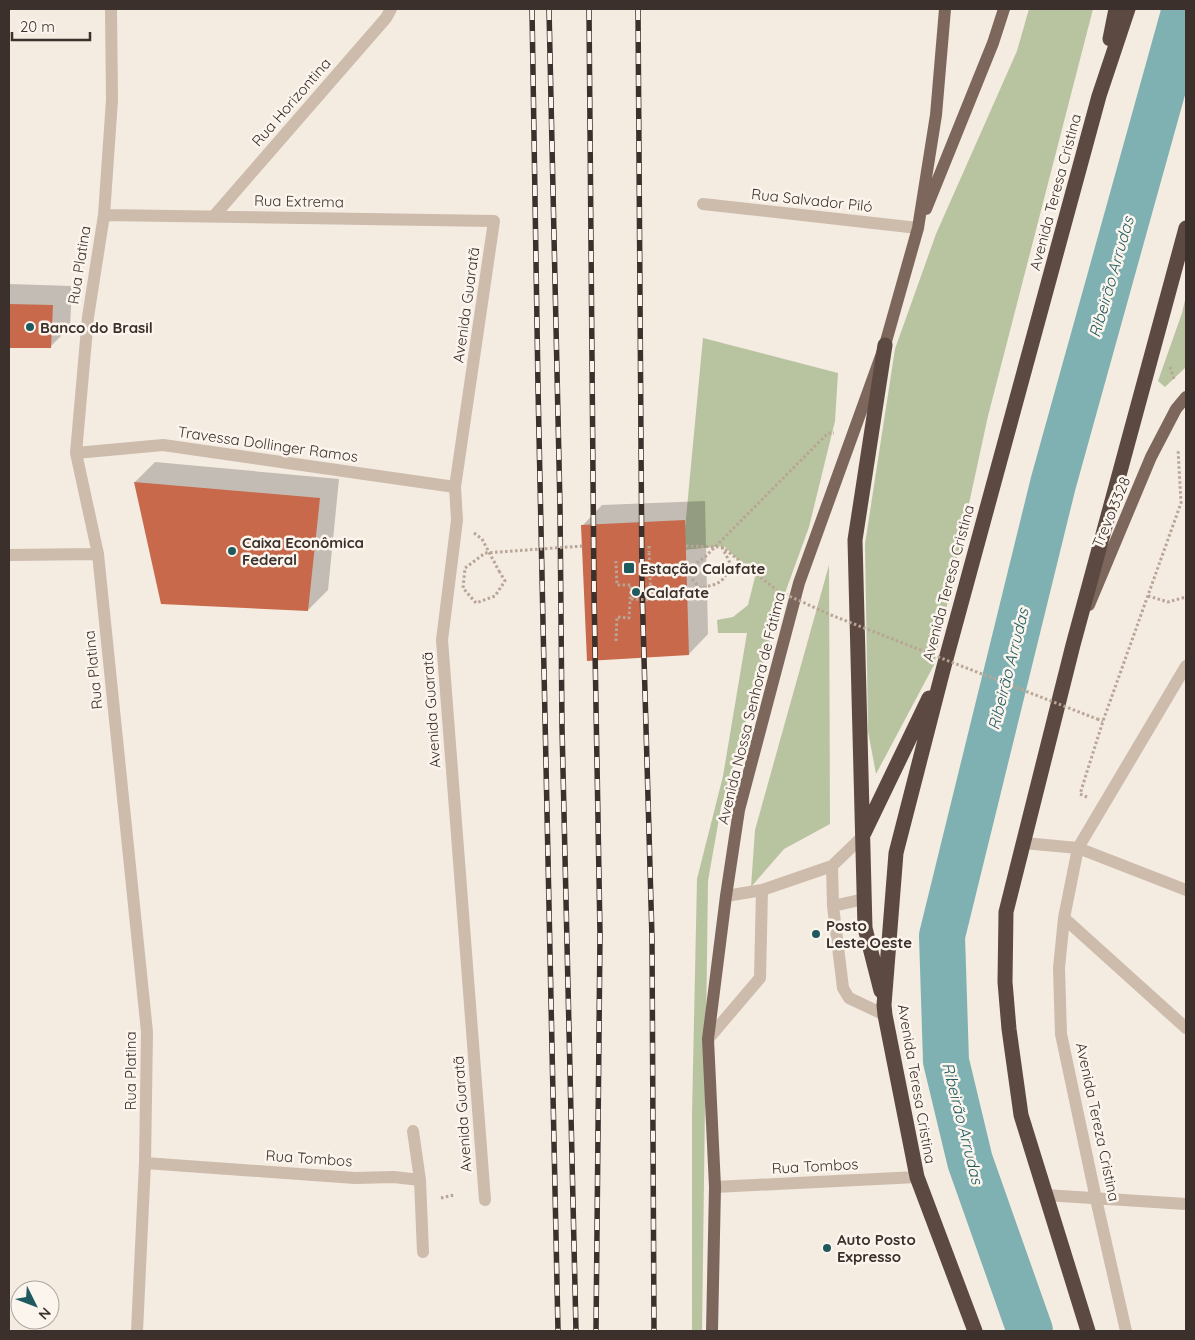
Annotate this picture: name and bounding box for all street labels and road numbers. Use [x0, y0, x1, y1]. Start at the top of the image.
street label: Rua Horizontina [247, 54, 335, 150]
street label: Avenida Teresa Cristina [1025, 111, 1085, 273]
street label: Rua Salvador Piló [750, 184, 874, 216]
street label: Rua Extrema [254, 191, 344, 211]
street label: Rua Platina [63, 224, 95, 306]
street label: Avenida Guaratã [448, 246, 484, 364]
street label: Travessa Dollinger Ramos [177, 422, 359, 466]
street label: Trevo 3328 [1088, 474, 1134, 550]
street label: Avenida Teresa Cristina [918, 502, 978, 664]
street label: Avenida Nossa Senhora de Fátima [713, 590, 789, 826]
street label: Rua Platina [79, 630, 107, 710]
street label: Avenida Guaratã [417, 651, 445, 769]
street label: Avenida Teresa Cristina [894, 1003, 940, 1165]
street label: Rua Platina [121, 1031, 140, 1111]
street label: Avenida Tereza Cristina [1072, 1041, 1124, 1203]
street label: Avenida Guaratã [448, 1055, 476, 1173]
street label: Rua Tombos [265, 1145, 353, 1171]
street label: Rua Tombos [771, 1154, 859, 1178]

